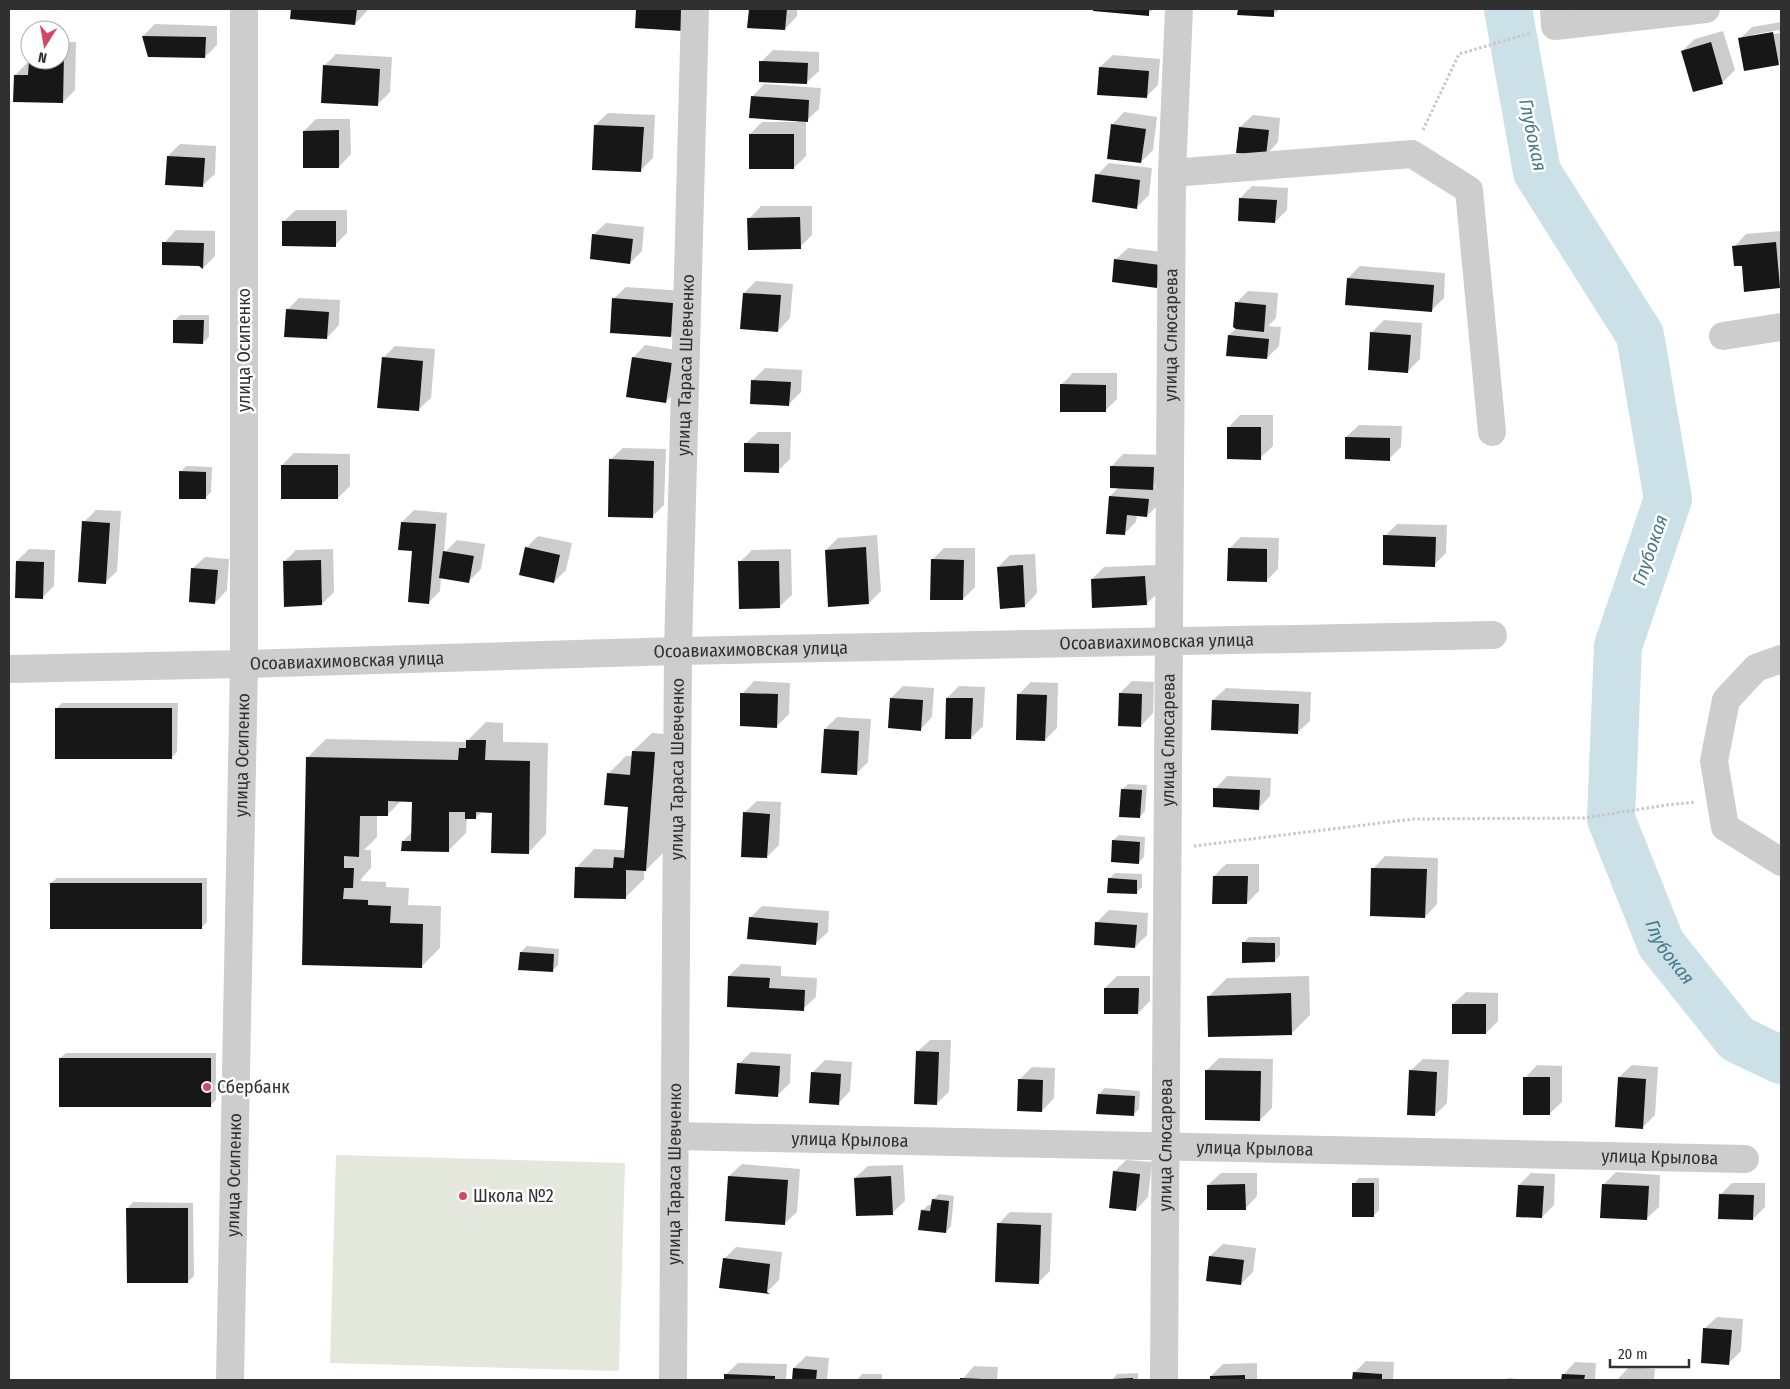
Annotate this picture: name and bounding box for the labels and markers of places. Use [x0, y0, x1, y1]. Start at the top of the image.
place label: Сбербанк [217, 1076, 290, 1098]
marker: Сбербанк [201, 1081, 213, 1093]
place label: Школа №2 [473, 1185, 554, 1207]
marker: Школа №2 [457, 1190, 469, 1202]

